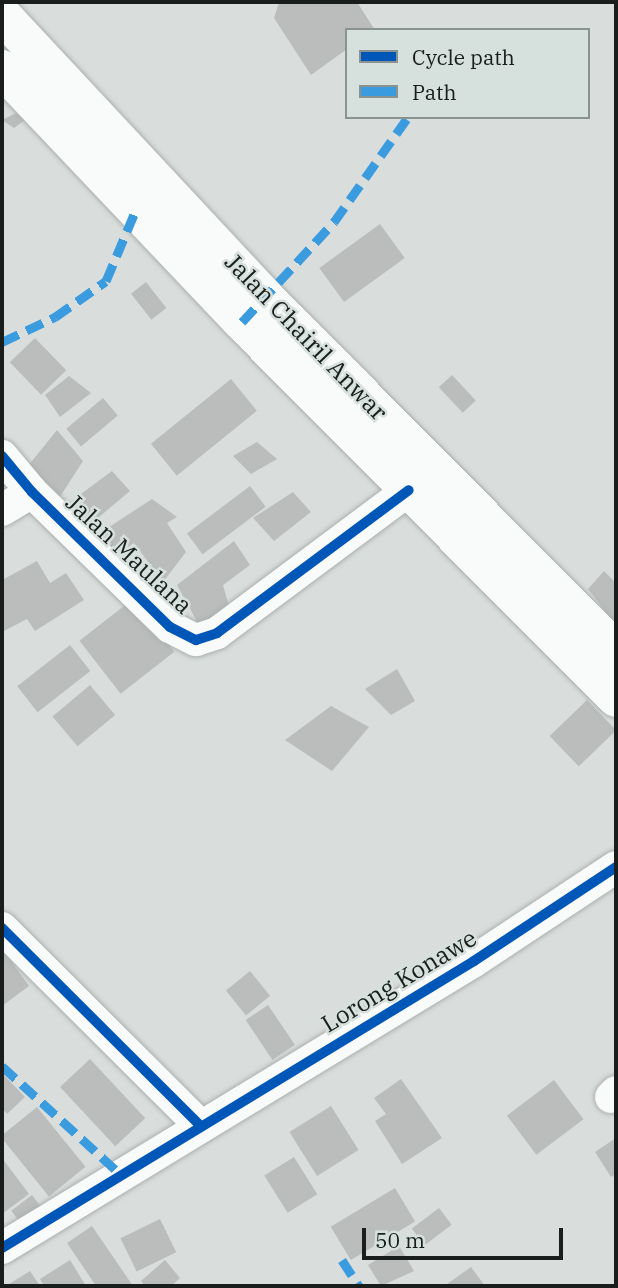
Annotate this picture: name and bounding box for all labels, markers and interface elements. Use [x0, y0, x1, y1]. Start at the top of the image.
legend [345, 28, 590, 119]
text: Cycle path [412, 43, 515, 71]
text: Path [412, 78, 457, 106]
street label: Jalan Chairil Anwar [219, 247, 393, 427]
street label: Jalan Maulana [60, 488, 198, 620]
street label: Lorong Konawe [316, 923, 482, 1039]
scale bar [366, 1214, 567, 1258]
text: 50 m [375, 1226, 425, 1254]

